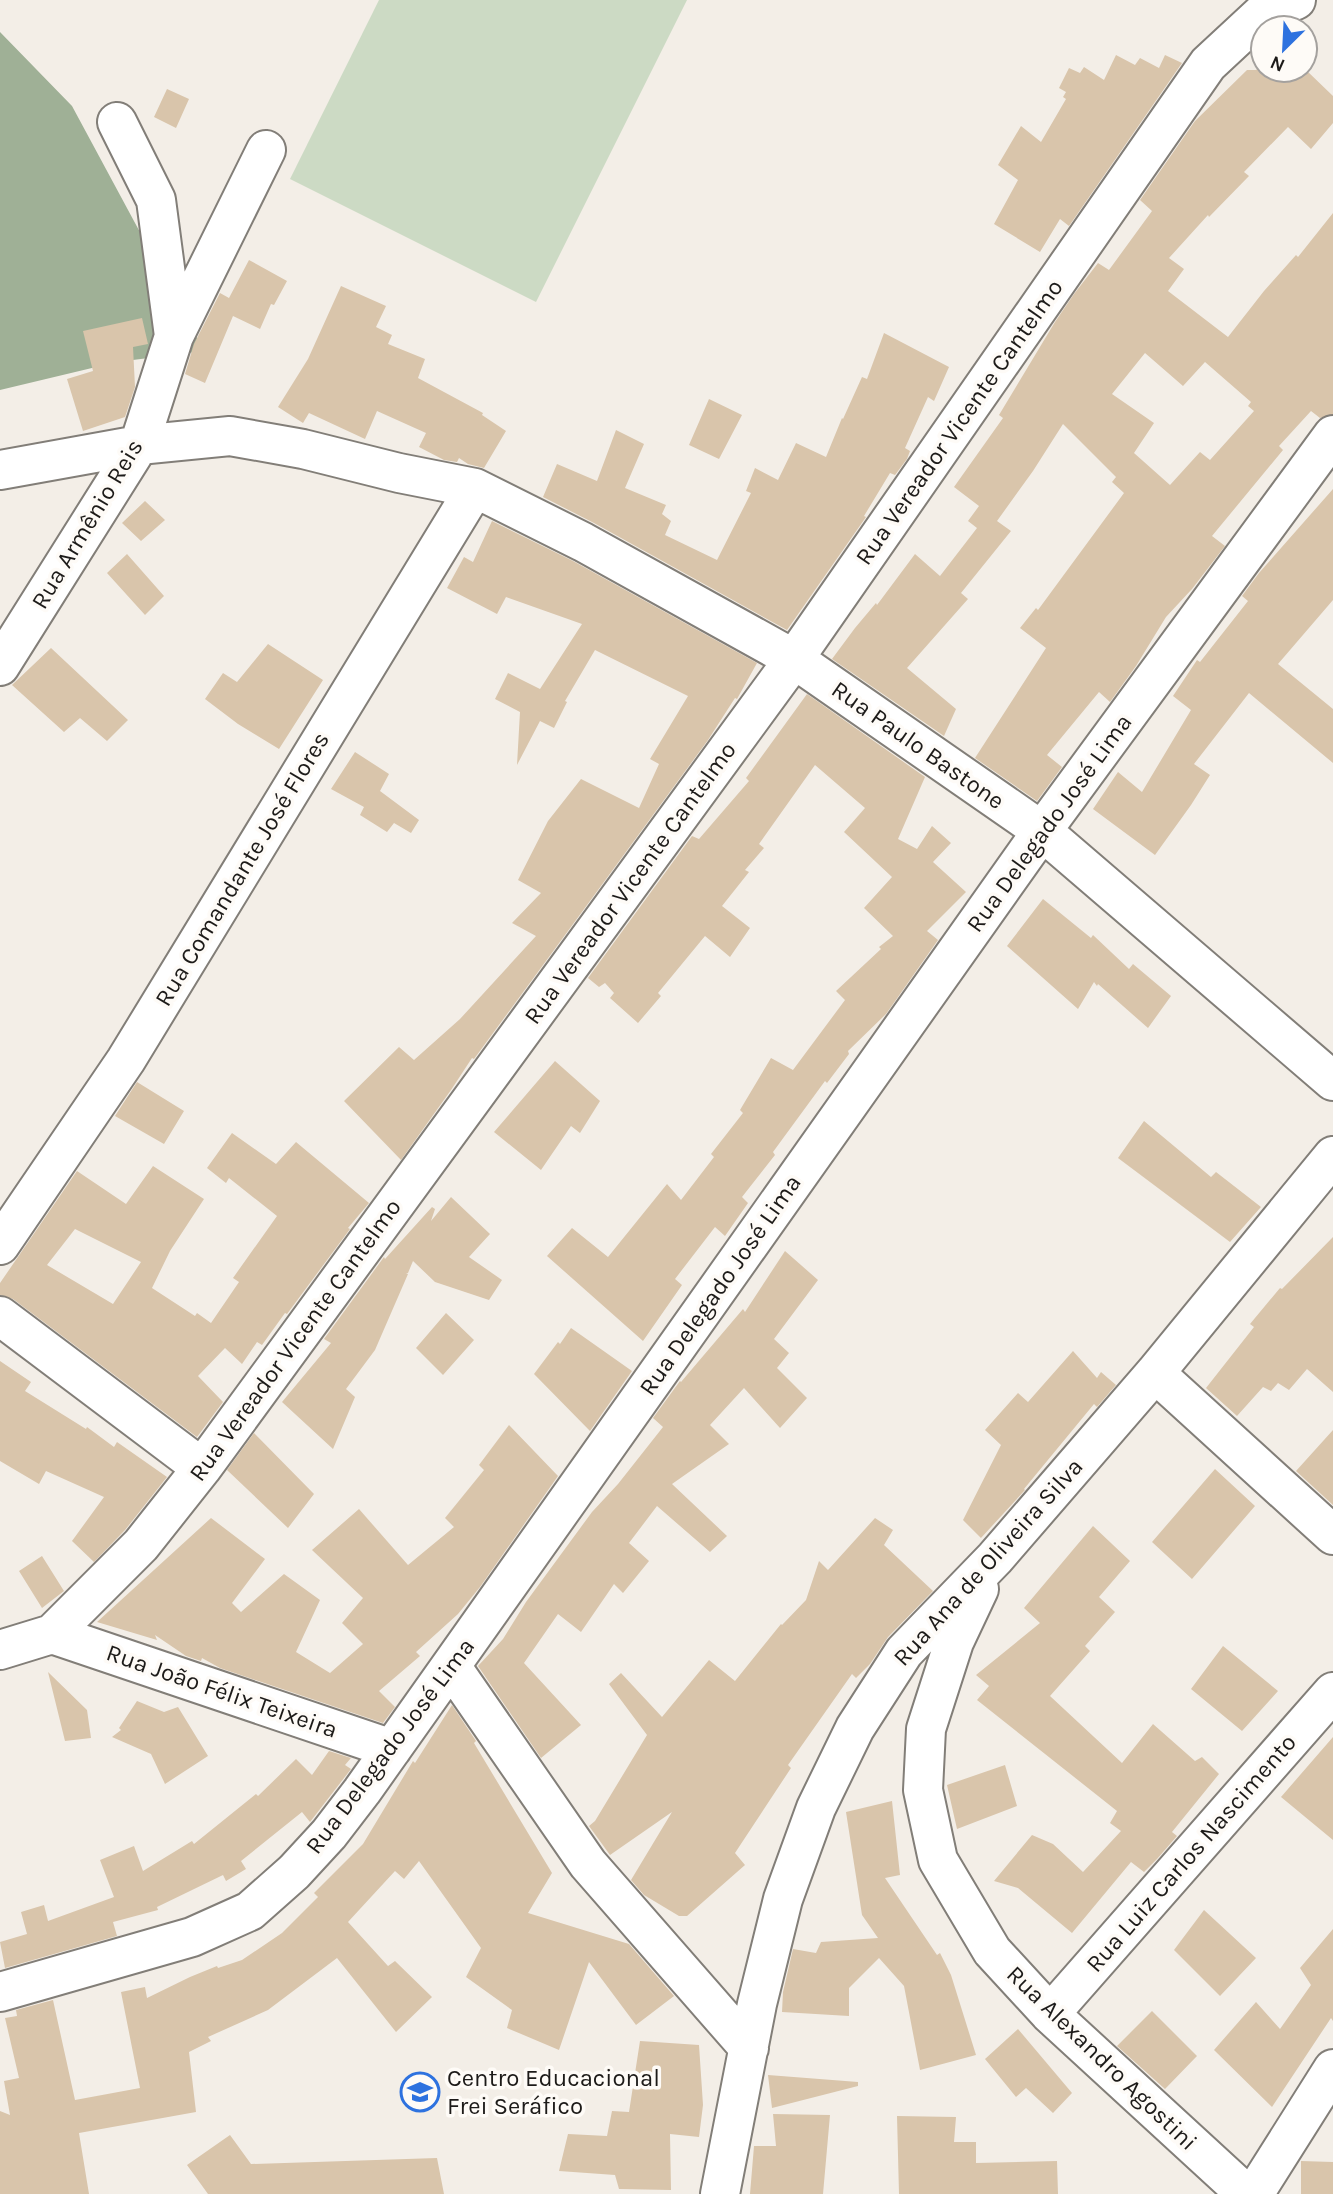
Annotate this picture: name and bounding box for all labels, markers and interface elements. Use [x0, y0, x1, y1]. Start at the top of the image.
north arrow [1249, 14, 1319, 84]
text: N [1267, 51, 1288, 76]
street label: Rua Vereador Vicente Cantelmo [849, 274, 1069, 570]
street label: Rua Armênio Reis [25, 434, 149, 614]
street label: Rua Paulo Bastone [826, 675, 1010, 815]
street label: Rua Delegado José Lima [960, 709, 1138, 937]
street label: Rua Comandante José Flores [149, 727, 335, 1011]
street label: Rua Vereador Vicente Cantelmo [518, 736, 742, 1030]
street label: Rua Delegado José Lima [633, 1169, 807, 1401]
street label: Rua Vereador Vicente Cantelmo [183, 1193, 407, 1487]
street label: Rua Ana de Oliveira Silva [887, 1452, 1089, 1672]
street label: Rua Delegado José Lima [300, 1633, 480, 1859]
street label: Rua João Félix Teixeira [103, 1638, 341, 1744]
street label: Rua Luiz Carlos Nascimento [1080, 1728, 1302, 1978]
street label: Rua Alexandro Agostini [1001, 1960, 1203, 2156]
place label: Centro Educacional Frei Seráfico [447, 2064, 660, 2120]
school or university icon: Centro Educacional Frei Seráfico [399, 2071, 441, 2113]

